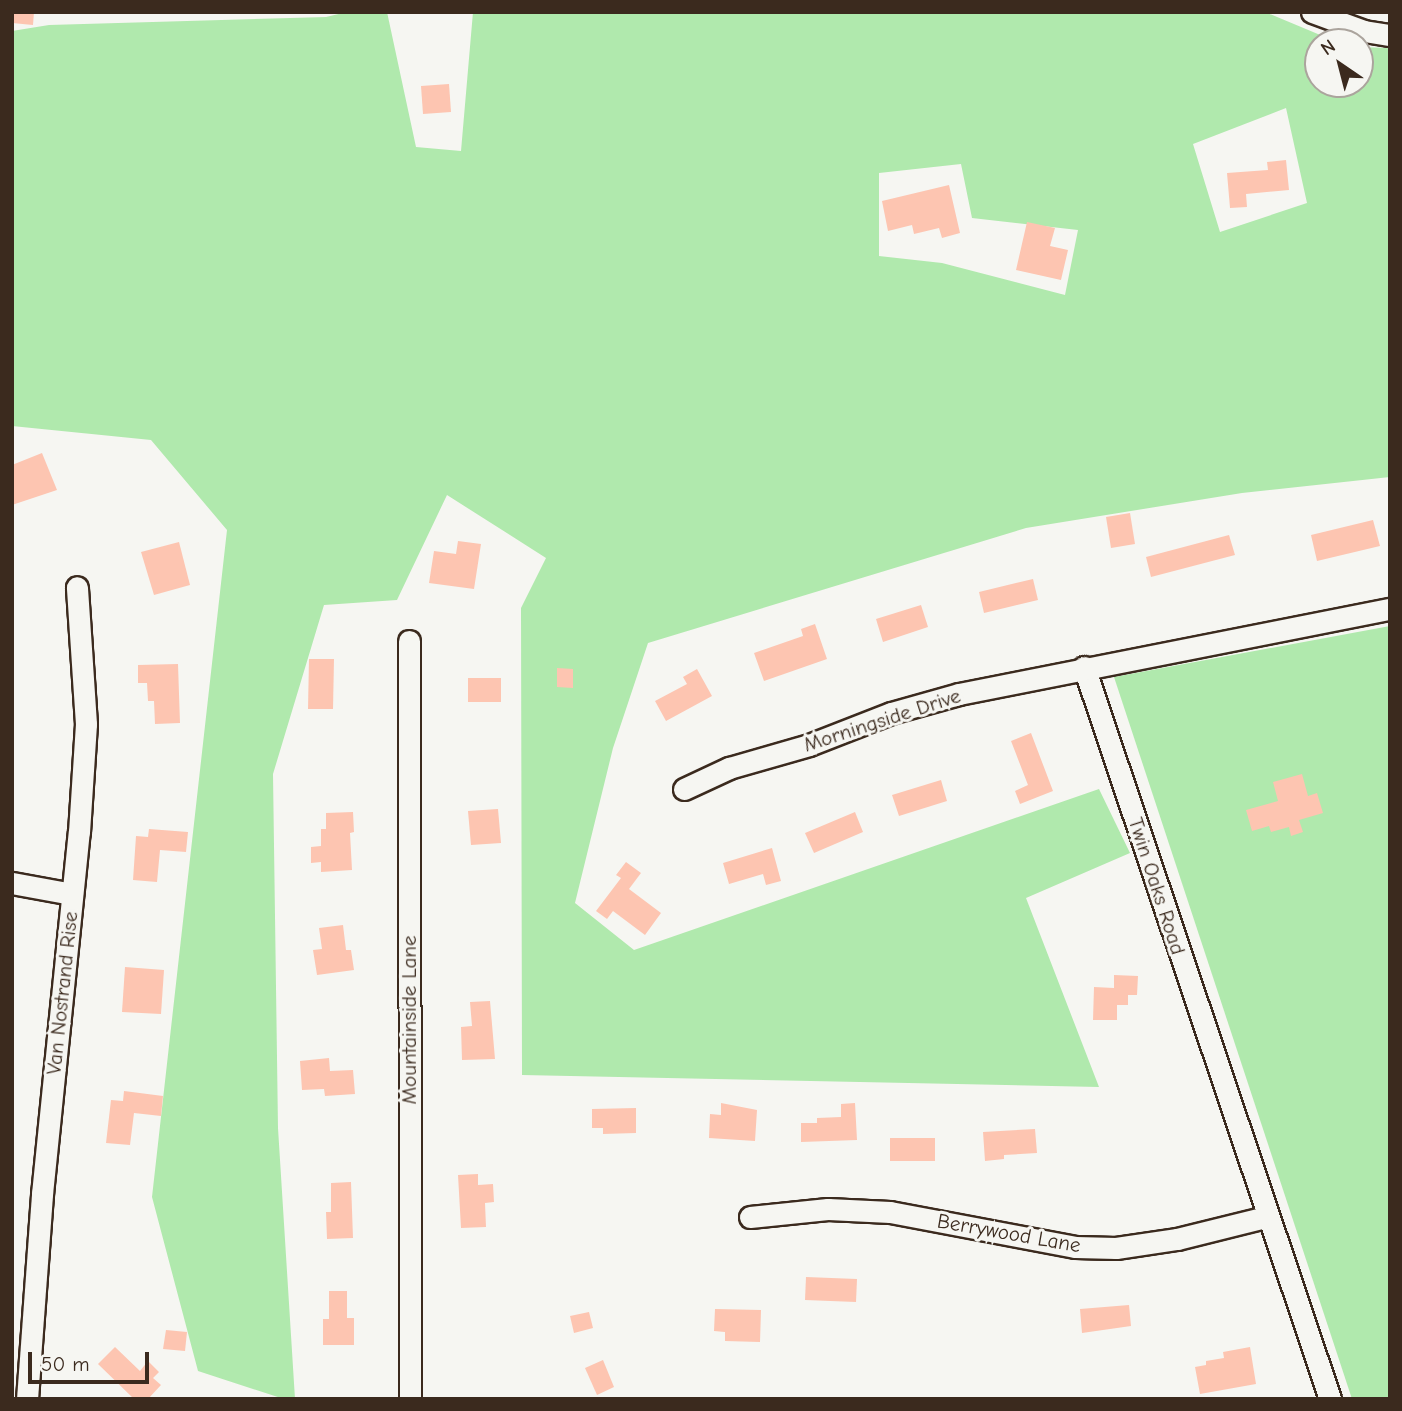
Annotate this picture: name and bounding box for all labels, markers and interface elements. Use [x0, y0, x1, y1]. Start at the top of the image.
north arrow [1304, 28, 1374, 98]
text: N [1317, 35, 1339, 60]
street label: Morningside Drive [800, 683, 964, 757]
street label: Twin Oaks Road [1123, 814, 1191, 958]
street label: Van Nostrand Rise [41, 910, 83, 1076]
street label: Mountainside Lane [396, 936, 422, 1104]
street label: Berrywood Lane [935, 1208, 1083, 1258]
scale bar [32, 1338, 152, 1382]
text: 50 m [41, 1352, 90, 1376]

